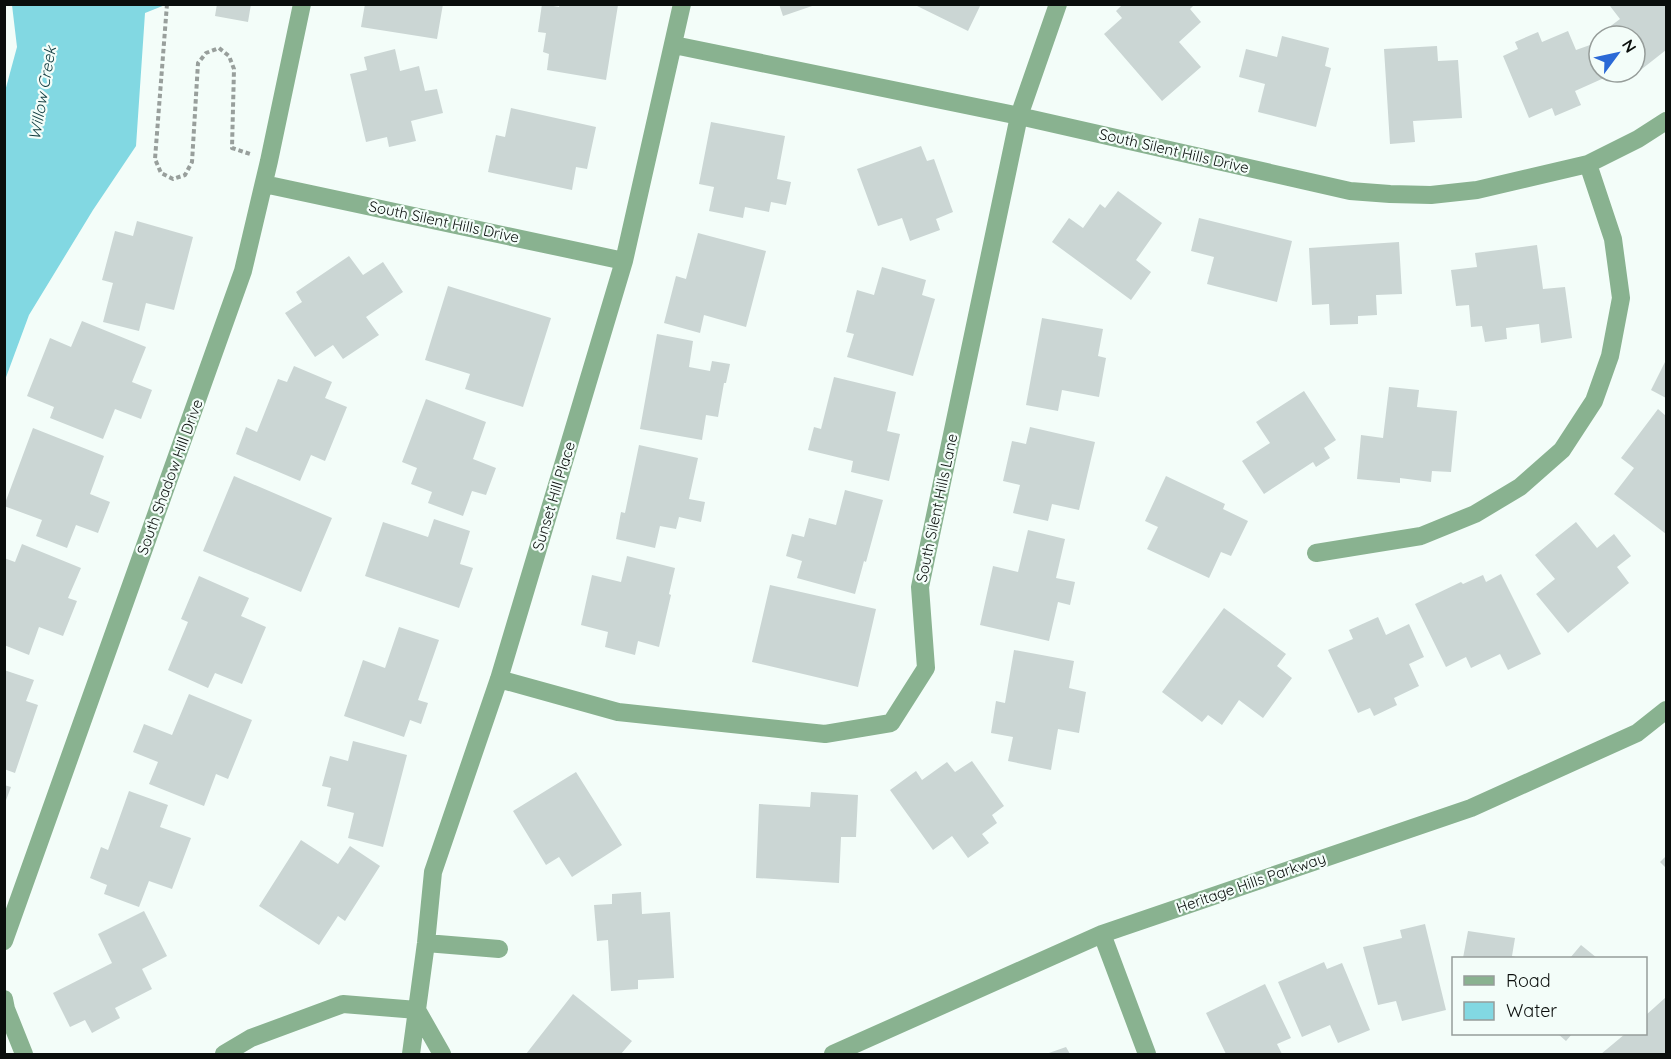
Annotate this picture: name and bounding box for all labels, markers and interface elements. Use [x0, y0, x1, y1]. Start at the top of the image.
north arrow [1587, 24, 1647, 84]
text: N [1618, 35, 1641, 56]
water label: Willow Creek [24, 43, 60, 142]
street label: South Silent Hills Drive [1097, 124, 1251, 177]
street label: South Silent Hills Drive [367, 196, 521, 247]
street label: South Shadow Hill Drive [132, 396, 207, 557]
street label: South Silent Hills Lane [911, 432, 962, 584]
street label: Sunset Hill Place [528, 439, 579, 553]
street label: Heritage Hills Parkway [1174, 848, 1328, 917]
legend [1452, 957, 1647, 1035]
text: Road [1506, 969, 1551, 992]
text: Water [1506, 999, 1557, 1022]

